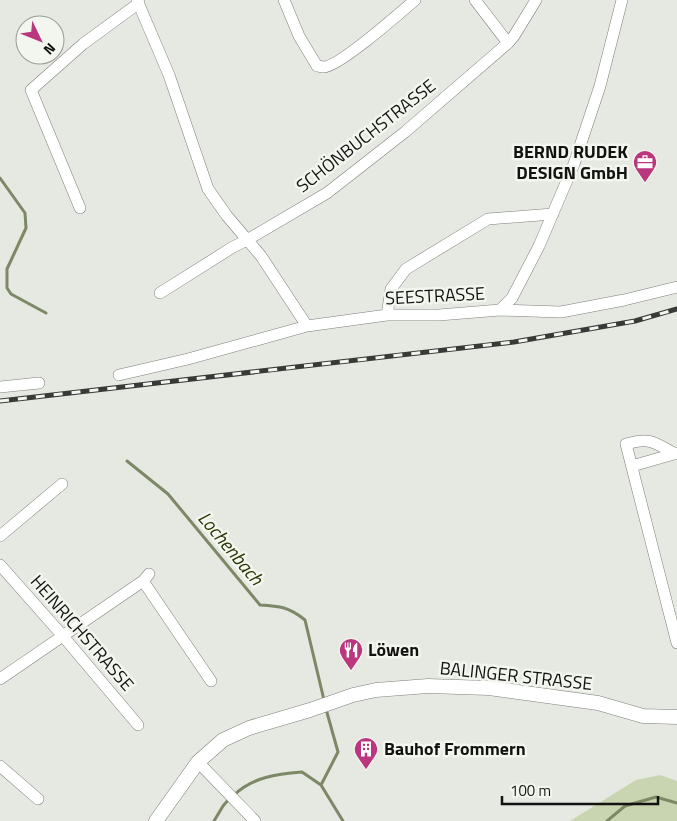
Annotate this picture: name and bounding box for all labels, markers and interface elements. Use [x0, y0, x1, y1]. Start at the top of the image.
north arrow [15, 15, 65, 65]
text: N [39, 38, 61, 60]
street label: SCHÖNBUCHSTRASSE [290, 72, 441, 199]
place label: BERND RUDEK DESIGN GmbH [513, 138, 628, 186]
office icon: BERND RUDEK DESIGN GmbH [632, 149, 658, 183]
street label: SEESTRASSE [384, 279, 486, 312]
water label: Lochenbach [192, 504, 271, 591]
street label: HEINRICHSTRASSE [24, 569, 141, 697]
place label: Löwen [368, 636, 419, 663]
restaurant icon: Löwen [338, 637, 364, 671]
street label: BALINGER STRASSE [438, 654, 594, 697]
place label: Bauhof Frommern [384, 735, 526, 762]
building icon: Bauhof Frommern [353, 736, 379, 770]
scale bar [502, 774, 658, 806]
text: 100 m [510, 779, 551, 802]

